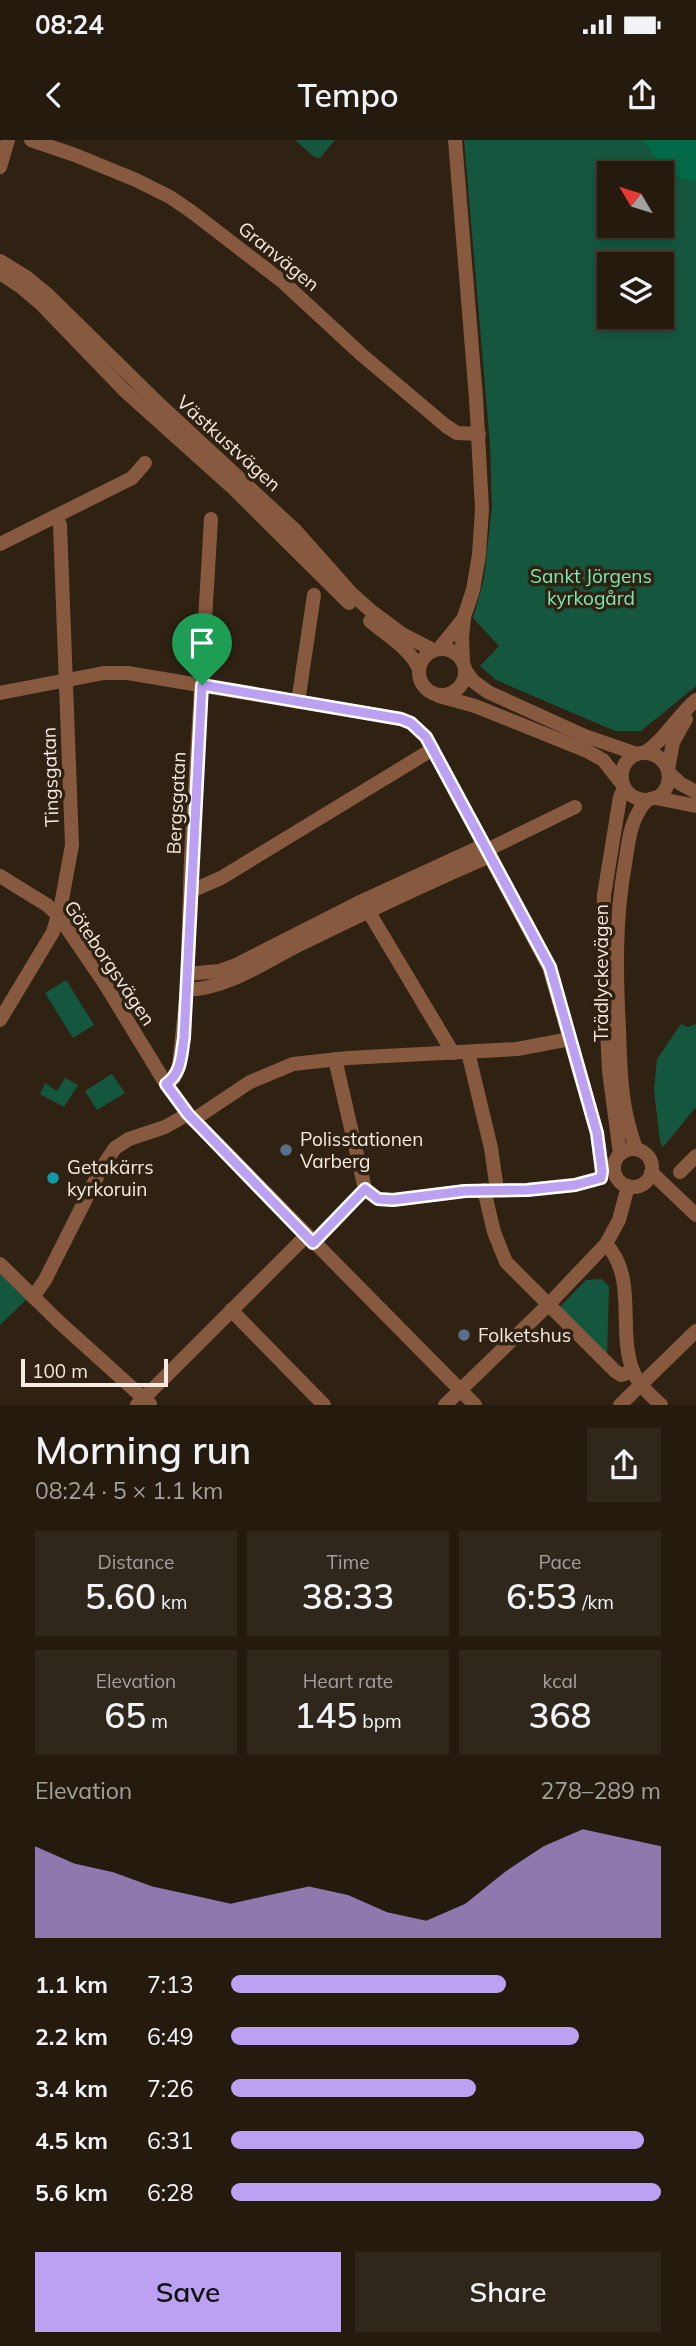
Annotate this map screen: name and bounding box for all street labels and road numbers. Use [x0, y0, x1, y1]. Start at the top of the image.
street label: Granvägen [234, 216, 324, 296]
street label: Västkustvägen [172, 390, 286, 496]
street label: Tingsgatan [36, 727, 64, 827]
street label: Bergsgatan [161, 751, 191, 855]
street label: Göteborgsvägen [59, 896, 161, 1030]
street label: Trädlyckevägen [589, 904, 613, 1042]

